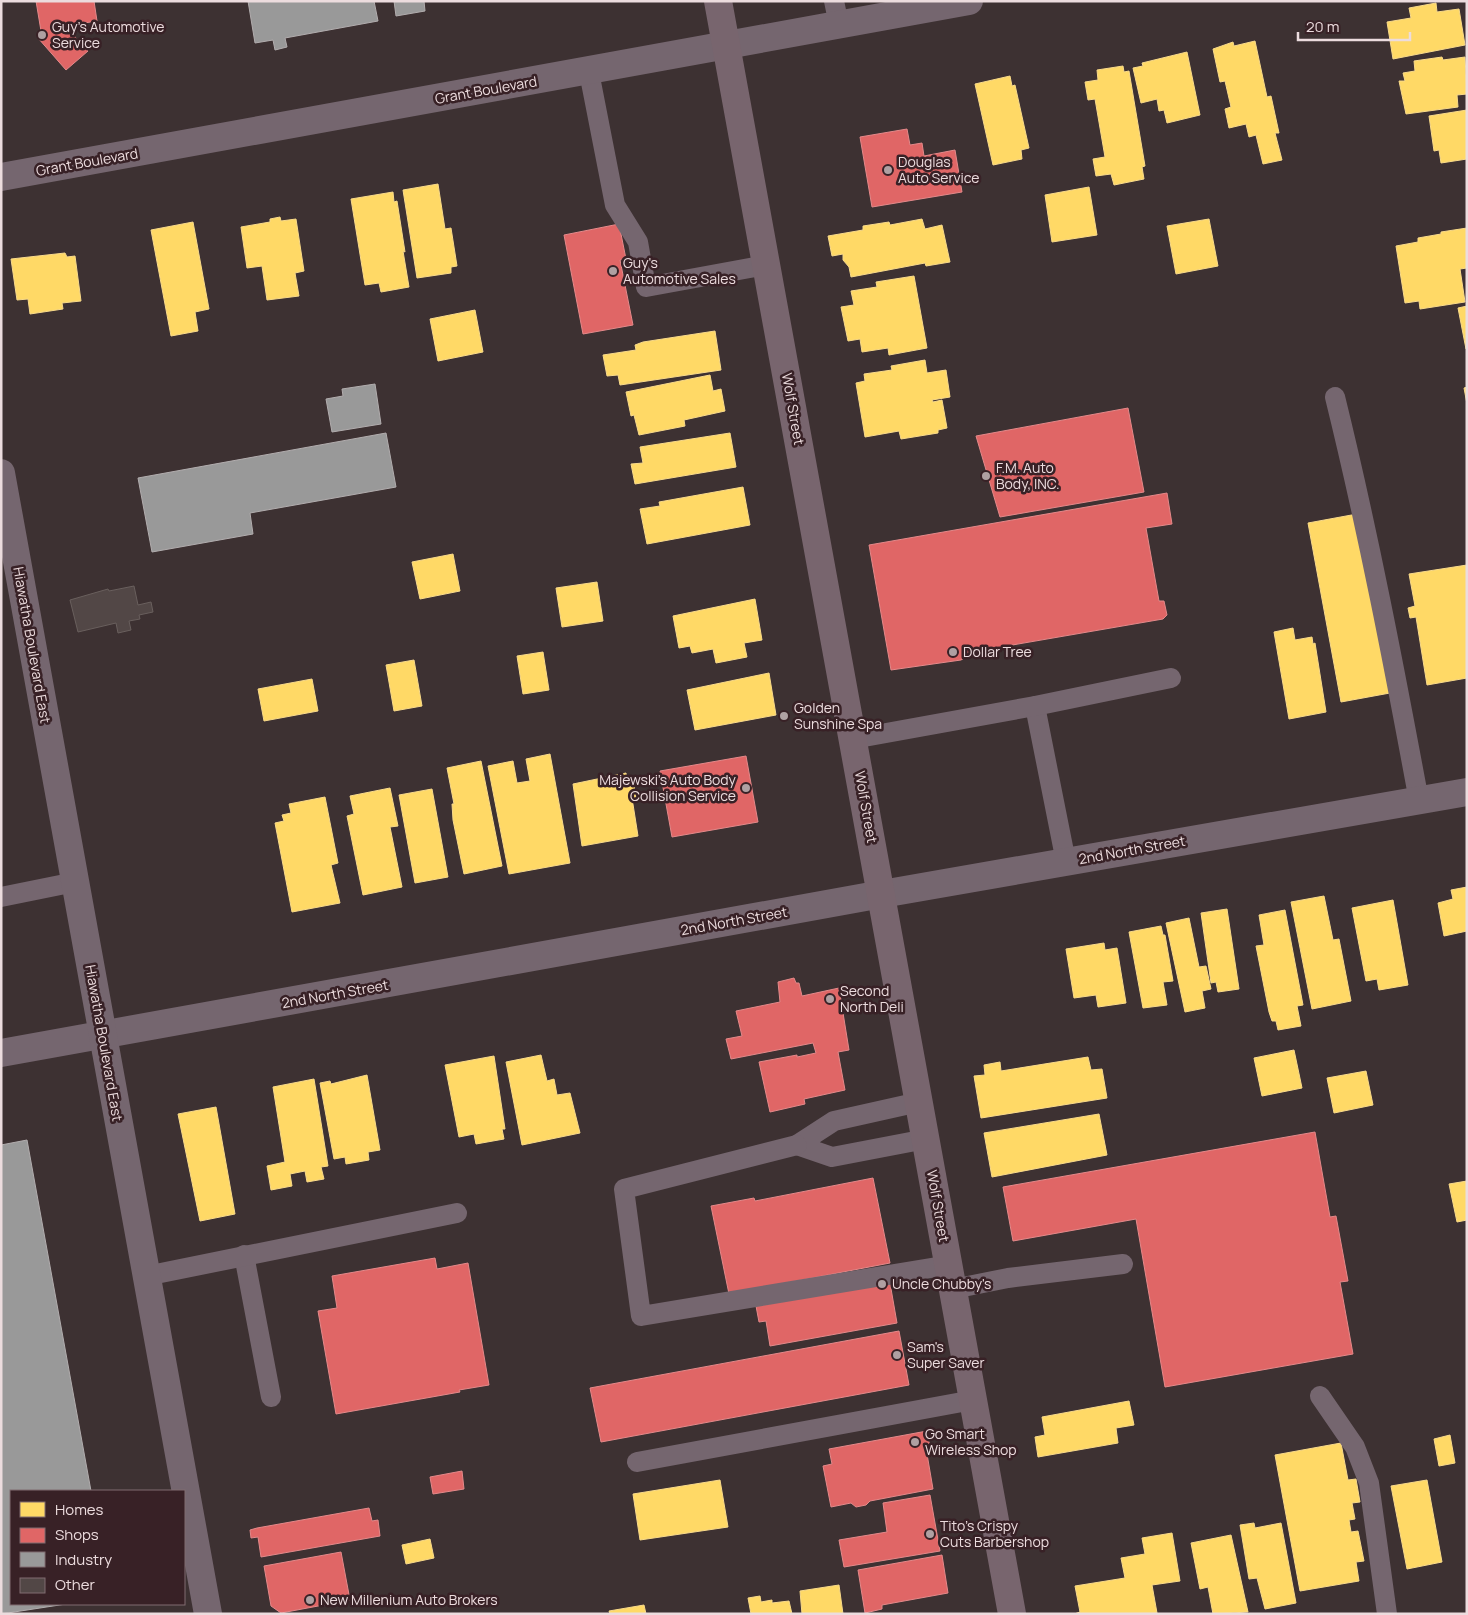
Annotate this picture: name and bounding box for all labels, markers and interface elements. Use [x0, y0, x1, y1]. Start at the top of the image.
scale bar [1298, 10, 1410, 42]
text: 20 m [1306, 16, 1339, 37]
place label: Guy's Automotive Service [52, 17, 165, 52]
marker: Guy's Automotive Service [36, 29, 48, 41]
street label: Grant Boulevard [433, 71, 538, 108]
street label: Grant Boulevard [34, 143, 139, 180]
place label: Douglas Auto Service [898, 152, 980, 187]
marker: Douglas Auto Service [882, 164, 894, 176]
place label: Guy's Automotive Sales [623, 253, 736, 288]
marker: Guy's Automotive Sales [607, 265, 619, 277]
street label: Wolf Street [778, 371, 809, 447]
place label: F.M. Auto Body, INC. [996, 458, 1060, 493]
marker: F.M. Auto Body, INC. [980, 470, 992, 482]
street label: Hiawatha Boulevard East [9, 565, 56, 725]
place label: Dollar Tree [963, 642, 1032, 661]
marker: Dollar Tree [947, 646, 959, 658]
place label: Golden Sunshine Spa [794, 698, 882, 733]
marker: Golden Sunshine Spa [778, 710, 790, 722]
street label: Wolf Street [851, 769, 882, 845]
place label: Majewski's Auto Body Collision Service [599, 770, 737, 805]
marker: Majewski's Auto Body Collision Service [740, 782, 752, 794]
street label: 2nd North Street [1077, 831, 1187, 868]
street label: 2nd North Street [679, 902, 789, 939]
street label: Hiawatha Boulevard East [81, 963, 128, 1123]
street label: 2nd North Street [280, 975, 390, 1012]
place label: Second North Deli [840, 981, 904, 1016]
marker: Second North Deli [824, 993, 836, 1005]
street label: Wolf Street [923, 1168, 954, 1244]
place label: Uncle Chubby's [892, 1274, 991, 1293]
marker: Uncle Chubby's [876, 1278, 888, 1290]
place label: Sam's Super Saver [907, 1337, 984, 1372]
marker: Sam's Super Saver [891, 1349, 903, 1361]
place label: Go Smart Wireless Shop [925, 1424, 1017, 1459]
marker: Go Smart Wireless Shop [909, 1436, 921, 1448]
legend [10, 1490, 185, 1605]
text: Homes [55, 1499, 104, 1520]
place label: Tito's Crispy Cuts Barbershop [940, 1516, 1049, 1551]
text: Shops [55, 1524, 99, 1545]
marker: Tito's Crispy Cuts Barbershop [924, 1528, 936, 1540]
text: Industry [55, 1549, 112, 1570]
text: Other [55, 1574, 96, 1595]
place label: New Millenium Auto Brokers [320, 1590, 498, 1609]
marker: New Millenium Auto Brokers [304, 1594, 316, 1606]

